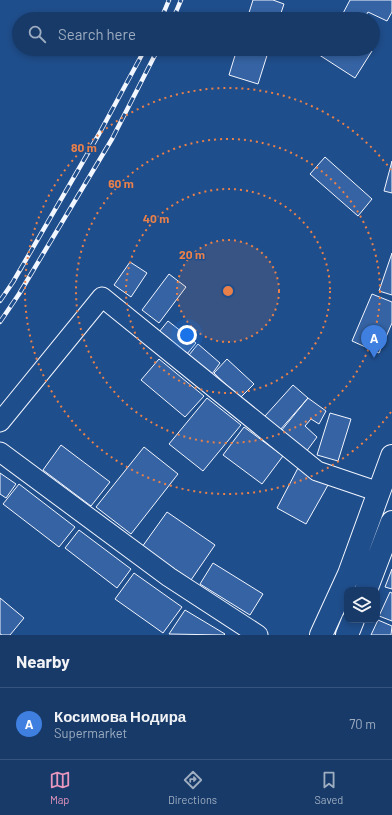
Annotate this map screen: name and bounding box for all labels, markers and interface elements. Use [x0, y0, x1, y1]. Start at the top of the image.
search box [12, 12, 380, 56]
icon: search [26, 23, 48, 45]
text: Search here [58, 25, 136, 43]
text: 80 m [71, 140, 97, 154]
text: 60 m [108, 176, 134, 190]
text: 40 m [143, 211, 169, 225]
text: 20 m [179, 247, 205, 261]
centre of rings [221, 284, 235, 298]
your location [177, 325, 197, 345]
pin: A [361, 325, 387, 358]
map controls [344, 587, 380, 623]
button: layers [344, 587, 380, 623]
text: Nearby [16, 651, 70, 671]
text: Косимова Нодира [54, 707, 186, 725]
text: A [25, 716, 33, 732]
text: 70 m [349, 716, 376, 732]
text: Supermarket [54, 725, 127, 741]
tab: Map [49, 769, 71, 806]
tab: Directions [168, 769, 217, 806]
tab: Saved [314, 769, 343, 806]

